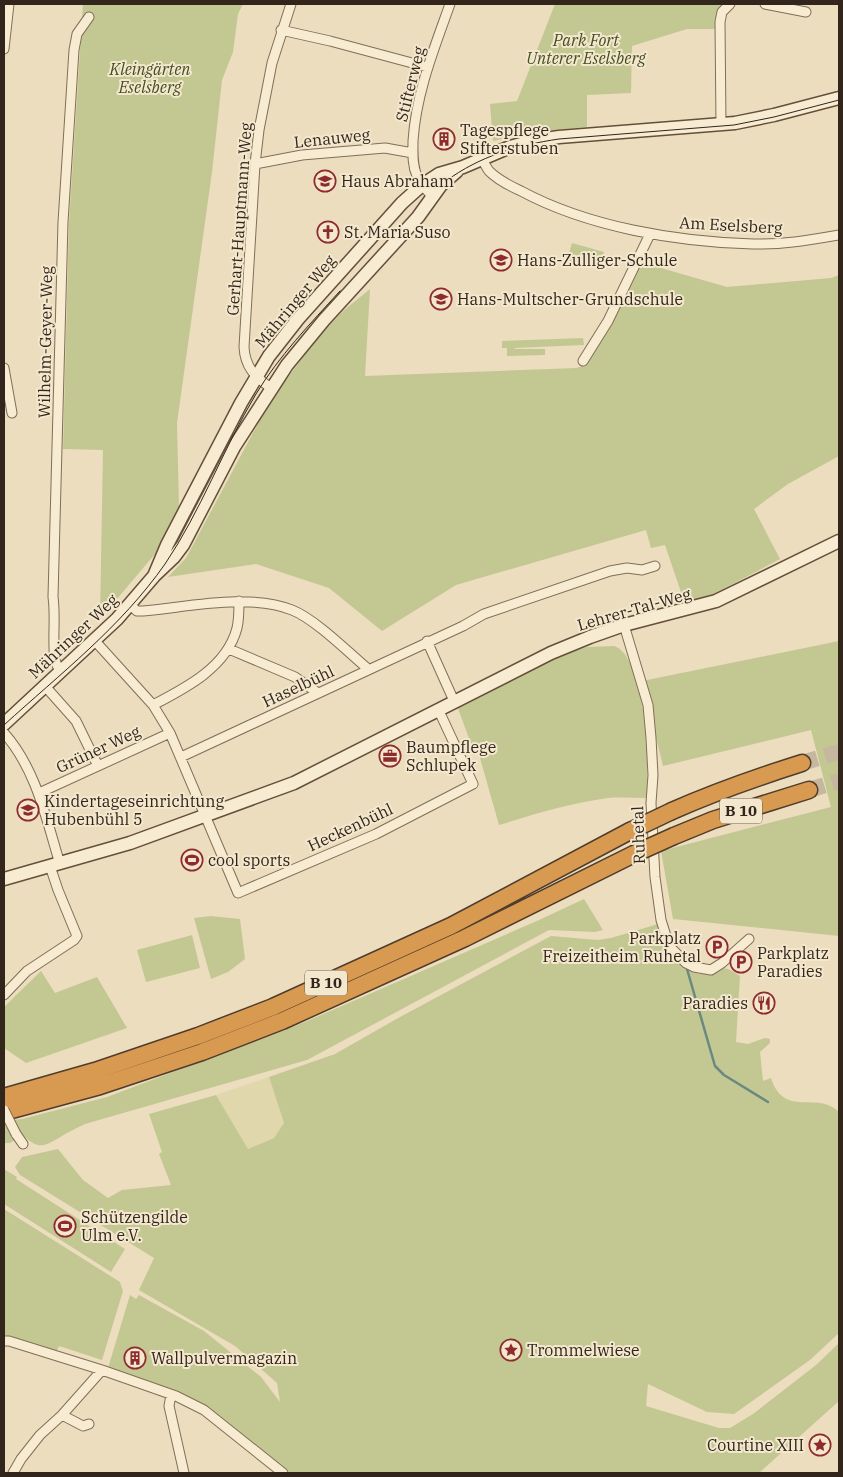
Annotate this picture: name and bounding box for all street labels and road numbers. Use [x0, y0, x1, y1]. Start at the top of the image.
street label: Stifterweg [391, 44, 429, 124]
street label: Gerhart-Hauptmann-Weg [222, 121, 256, 316]
street label: Lenauweg [293, 124, 371, 152]
street label: Am Eselsberg [679, 212, 783, 238]
street label: Mähringer Weg [250, 250, 340, 351]
street label: Wilhelm-Geyer-Weg [34, 265, 56, 418]
street label: Lehrer-Tal-Weg [575, 583, 693, 635]
street label: Mähringer Weg [24, 589, 122, 683]
street label: Haselbühl [259, 661, 337, 711]
street label: Grüner Weg [53, 721, 144, 777]
road number: B 10 [720, 798, 762, 824]
street label: Heckenbühl [304, 799, 396, 855]
street label: Ruhetal [627, 805, 649, 864]
road number: B 10 [305, 970, 347, 996]

